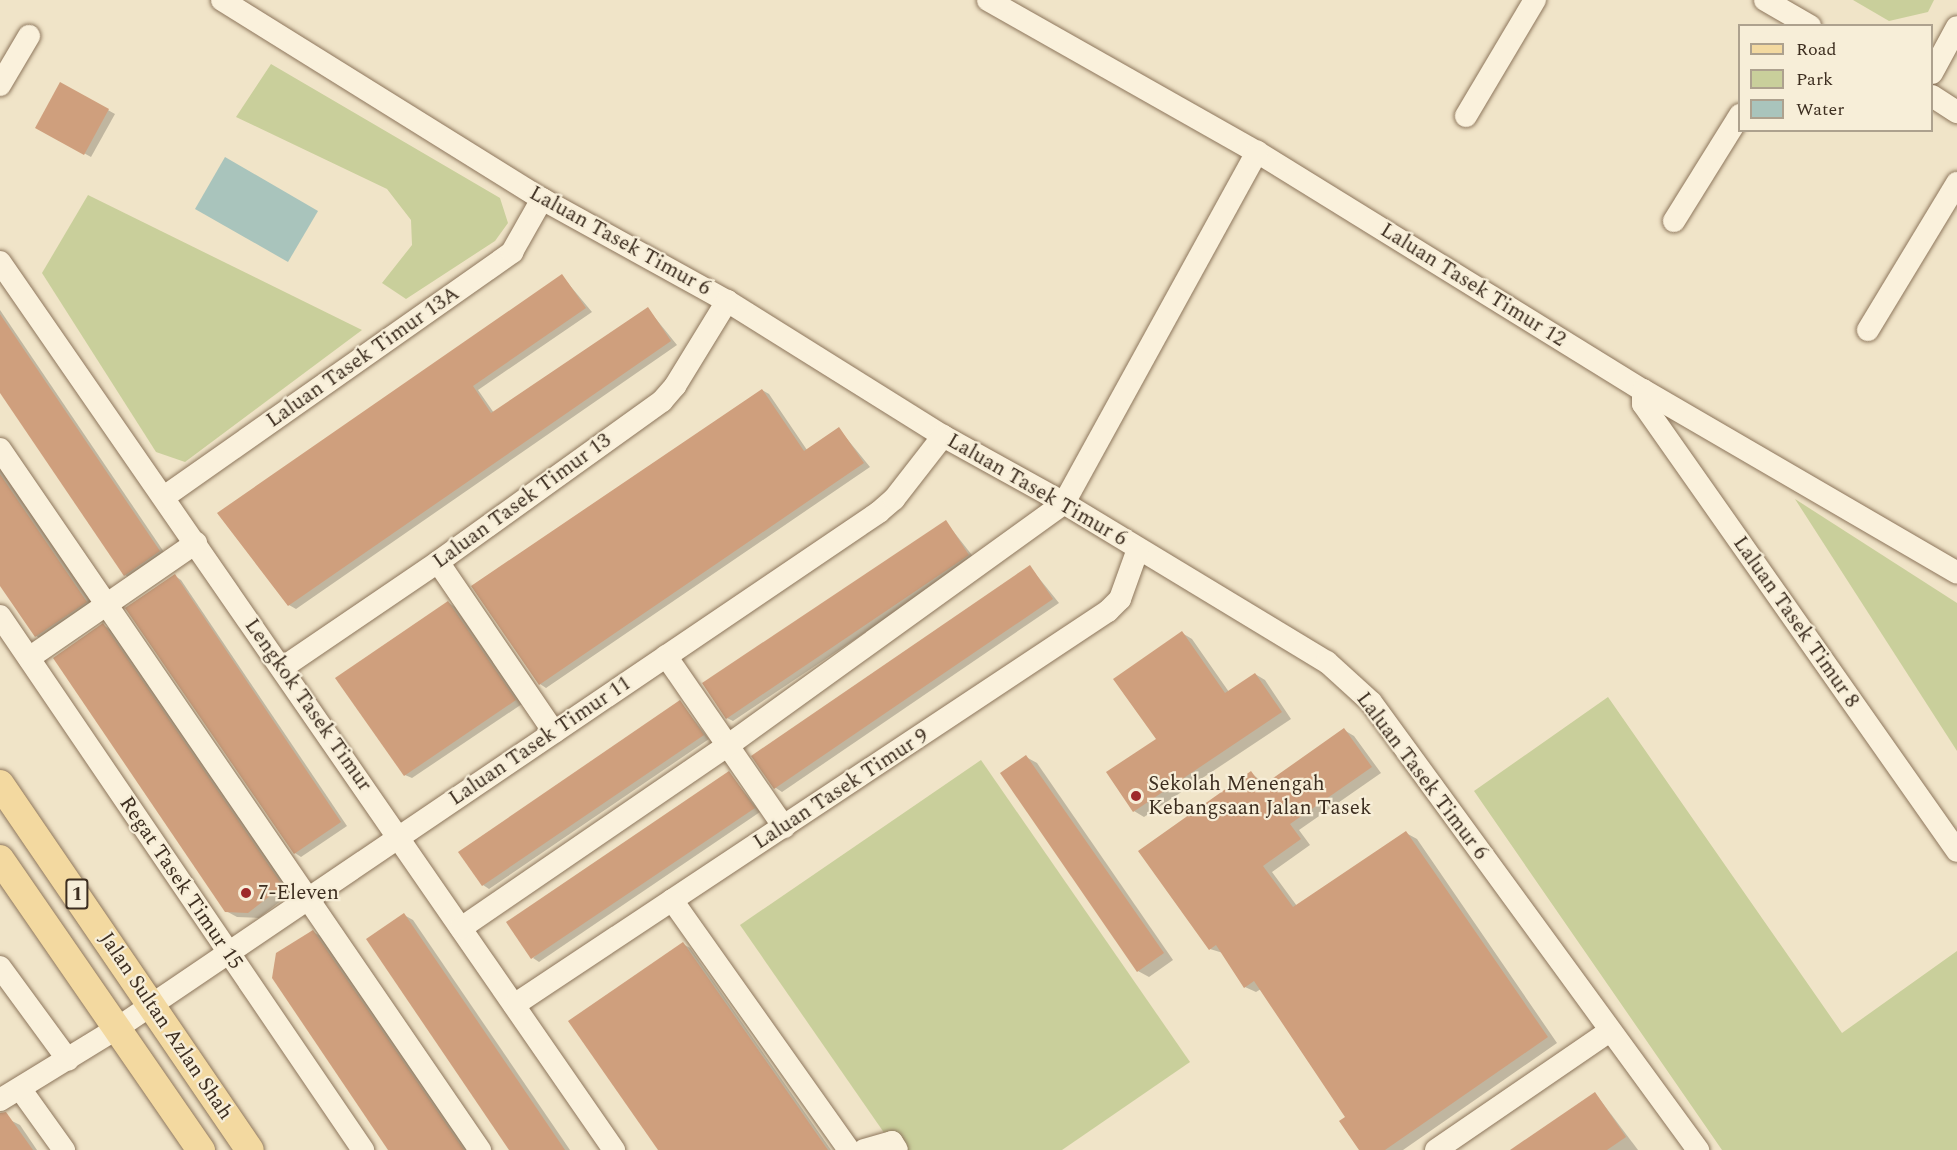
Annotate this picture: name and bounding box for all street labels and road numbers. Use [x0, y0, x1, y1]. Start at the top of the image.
street label: Laluan Tasek Timur 6 [525, 181, 715, 301]
street label: Laluan Tasek Timur 12 [1376, 218, 1570, 352]
street label: Laluan Tasek Timur 13A [262, 281, 464, 433]
street label: Laluan Tasek Timur 13 [428, 428, 616, 574]
street label: Laluan Tasek Timur 6 [943, 428, 1131, 552]
street label: Laluan Tasek Timur 8 [1727, 531, 1865, 713]
street label: Lengkok Tasek Timur [239, 614, 377, 796]
street label: Laluan Tasek Timur 11 [444, 671, 636, 811]
street label: Laluan Tasek Timur 6 [1351, 687, 1493, 865]
street label: Laluan Tasek Timur 9 [749, 723, 933, 855]
street label: Regat Tasek Timur 15 [114, 792, 248, 974]
road number: 1 [65, 877, 89, 911]
street label: Jalan Sultan Azlan Shah [94, 927, 238, 1125]

